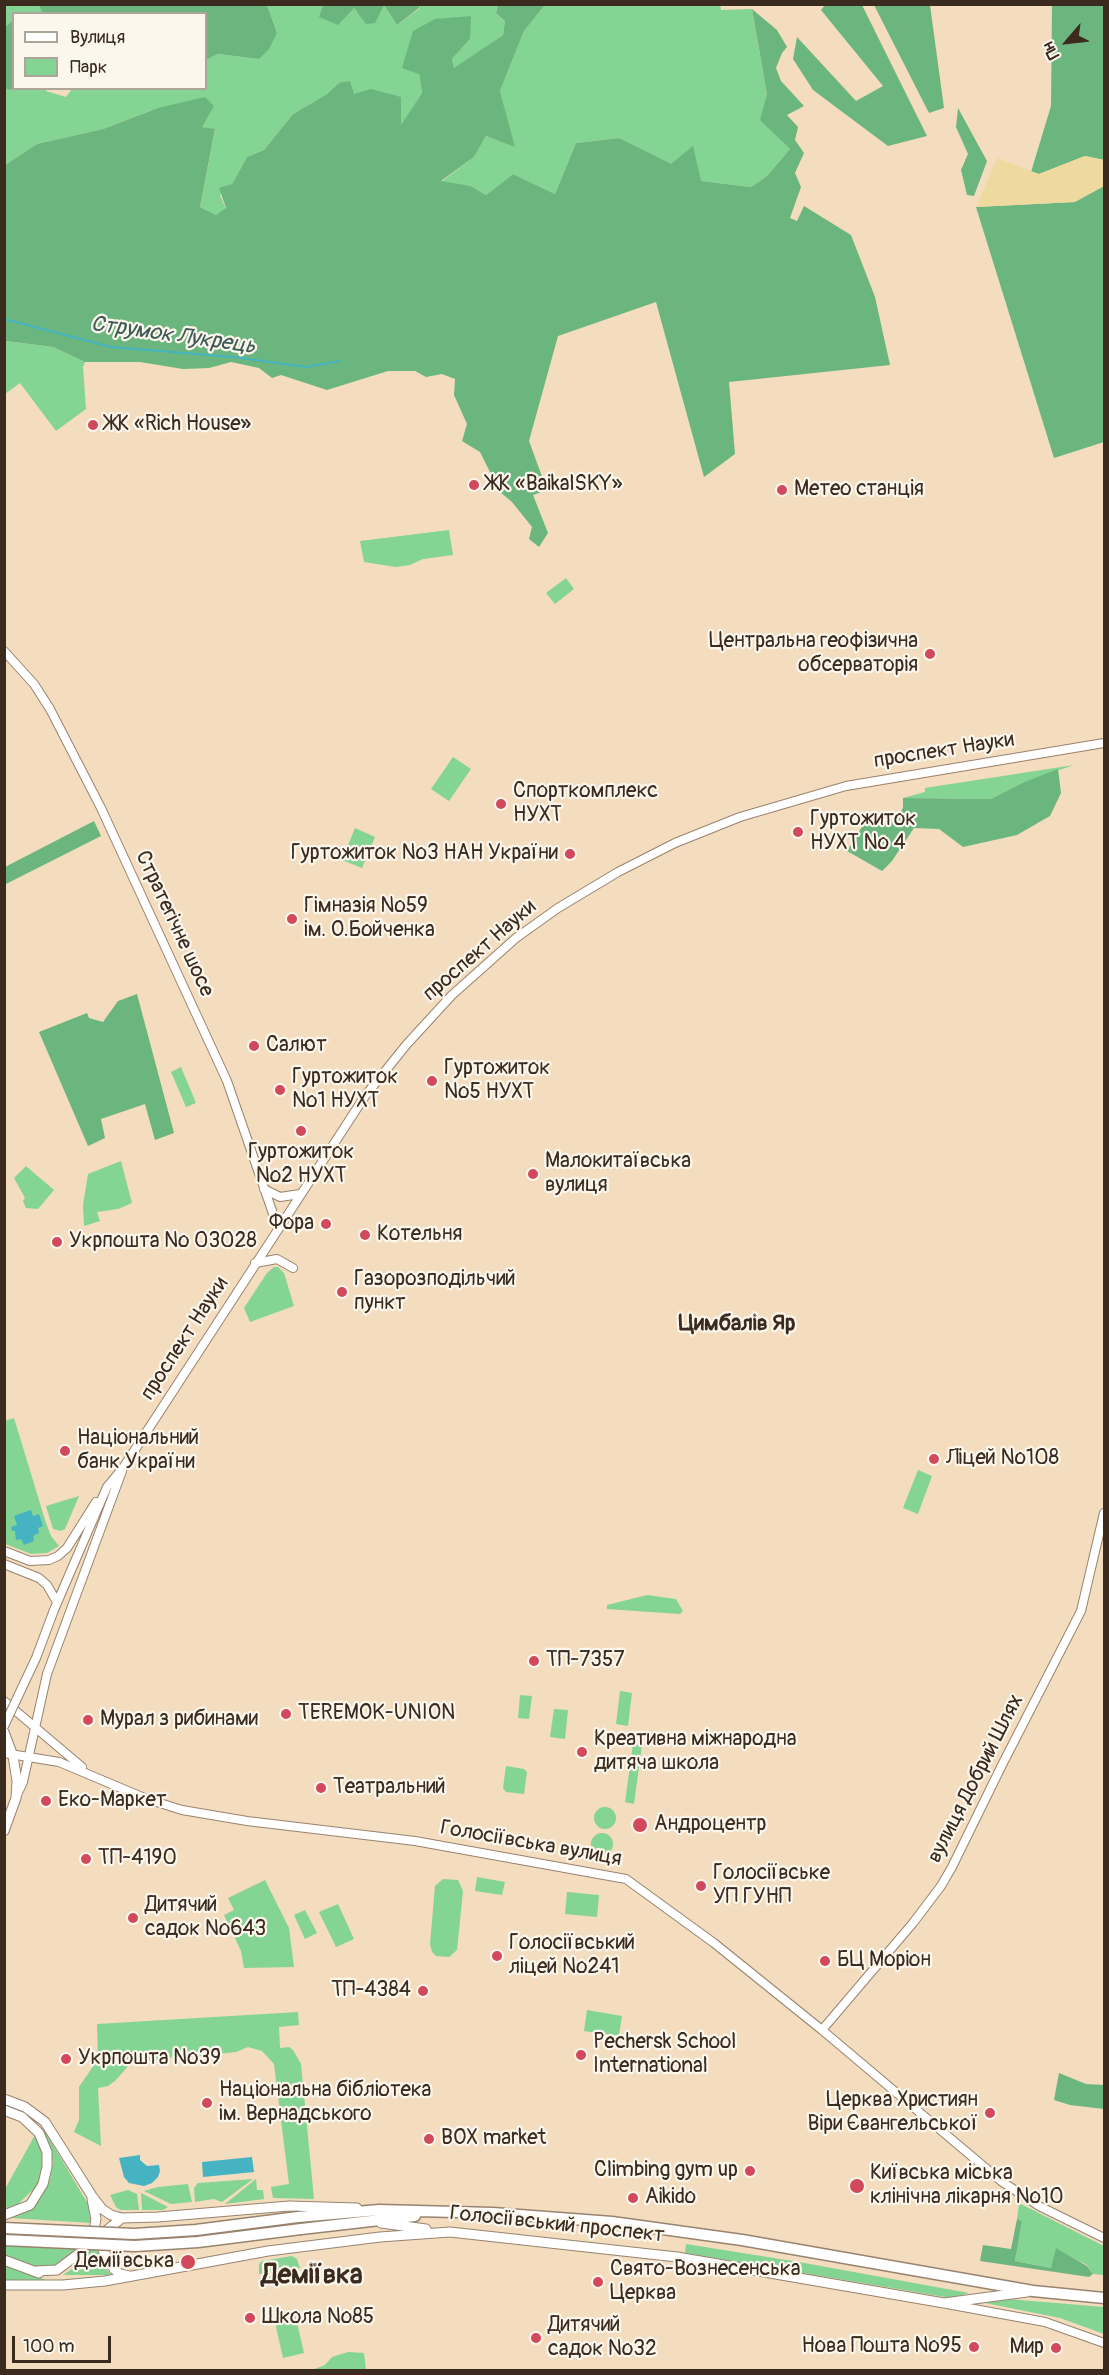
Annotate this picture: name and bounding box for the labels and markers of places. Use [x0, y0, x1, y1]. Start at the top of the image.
place label: ЖК «Rich House» [105, 412, 251, 438]
marker: ЖК «Rich House» [86, 418, 100, 432]
place label: ЖК «BaikalSKY» [486, 472, 622, 498]
place label: Метео станція [794, 477, 924, 503]
marker: ЖК «BaikalSKY» [467, 478, 481, 492]
marker: Метео станція [775, 483, 789, 497]
place label: Центральна геофізична обсерваторія [709, 629, 918, 679]
marker: Центральна геофізична обсерваторія [923, 647, 937, 661]
place label: Спорткомплекс НУХТ [513, 779, 658, 829]
marker: Спорткомплекс НУХТ [494, 797, 508, 811]
place label: Гуртожиток НУХТ № 4 [810, 807, 916, 857]
marker: Гуртожиток НУХТ № 4 [791, 825, 805, 839]
place label: Гуртожиток №3 НАН України [291, 841, 558, 867]
marker: Гуртожиток №3 НАН України [563, 847, 577, 861]
place label: Гімназія №59 ім. О.Бойченка [304, 894, 435, 944]
marker: Гімназія №59 ім. О.Бойченка [285, 912, 299, 926]
place label: Салют [266, 1033, 327, 1059]
marker: Салют [247, 1039, 261, 1053]
place label: Гуртожиток №5 НУХТ [444, 1056, 550, 1106]
place label: Гуртожиток №1 НУХТ [292, 1065, 398, 1115]
marker: Гуртожиток №5 НУХТ [425, 1074, 439, 1088]
marker: Гуртожиток №1 НУХТ [273, 1083, 287, 1097]
marker: Гуртожиток №2 НУХТ [294, 1124, 308, 1138]
place label: Гуртожиток №2 НУХТ [248, 1140, 354, 1190]
place label: Малокитаївська вулиця [545, 1149, 691, 1199]
marker: Малокитаївська вулиця [526, 1167, 540, 1181]
place label: Фора [269, 1211, 314, 1237]
marker: Фора [319, 1217, 333, 1231]
place label: Котельня [377, 1222, 462, 1248]
marker: Котельня [358, 1228, 372, 1242]
place label: Укрпошта № 03028 [69, 1229, 257, 1255]
marker: Укрпошта № 03028 [50, 1235, 64, 1249]
place label: Газорозподільчий пункт [354, 1267, 516, 1317]
marker: Газорозподільчий пункт [335, 1285, 349, 1299]
place label: Національний банк України [77, 1426, 199, 1476]
marker: Національний банк України [58, 1444, 72, 1458]
place label: Ліцей №108 [946, 1446, 1059, 1472]
marker: Ліцей №108 [927, 1452, 941, 1466]
place label: ТП-7357 [546, 1648, 625, 1674]
marker: ТП-7357 [527, 1654, 541, 1668]
place label: TEREMOK-UNION [298, 1701, 455, 1727]
place label: Мурал з рибинами [100, 1707, 258, 1733]
marker: TEREMOK-UNION [279, 1707, 293, 1721]
marker: Мурал з рибинами [81, 1713, 95, 1727]
place label: Креативна міжнародна дитяча школа [594, 1727, 796, 1777]
marker: Креативна міжнародна дитяча школа [575, 1745, 589, 1759]
place label: Театральний [333, 1775, 446, 1801]
marker: Театральний [314, 1781, 328, 1795]
place label: Еко-Маркет [58, 1788, 166, 1814]
marker: Еко-Маркет [39, 1794, 53, 1808]
place label: Андроцентр [654, 1812, 766, 1838]
marker: Андроцентр [631, 1816, 649, 1834]
place label: ТП-4190 [98, 1846, 177, 1872]
marker: ТП-4190 [79, 1852, 93, 1866]
place label: Голосіївське УП ГУНП [713, 1861, 830, 1911]
marker: Голосіївське УП ГУНП [694, 1879, 708, 1893]
place label: Дитячий садок №643 [145, 1893, 266, 1943]
marker: Дитячий садок №643 [126, 1911, 140, 1925]
place label: Голосіївський ліцей №241 [509, 1931, 635, 1981]
place label: БЦ Моріон [837, 1948, 931, 1974]
marker: Голосіївський ліцей №241 [490, 1949, 504, 1963]
marker: БЦ Моріон [818, 1954, 832, 1968]
place label: ТП-4384 [331, 1978, 411, 2004]
marker: ТП-4384 [416, 1984, 430, 1998]
place label: Pechersk School International [593, 2030, 736, 2080]
place label: Укрпошта №39 [78, 2046, 221, 2072]
marker: Pechersk School International [574, 2048, 588, 2062]
marker: Укрпошта №39 [59, 2052, 73, 2066]
place label: Національна бібліотека ім. Вернадського [219, 2078, 431, 2128]
place label: Церква Християн Віри Євангельської [808, 2088, 978, 2138]
marker: Національна бібліотека ім. Вернадського [200, 2096, 214, 2110]
marker: Церква Християн Віри Євангельської [983, 2106, 997, 2120]
place label: BOX market [441, 2126, 546, 2152]
marker: BOX market [422, 2132, 436, 2146]
place label: Climbing gym up [594, 2158, 738, 2184]
place label: Київська міська клінічна лікарня №10 [870, 2161, 1063, 2211]
marker: Climbing gym up [743, 2164, 757, 2178]
marker: Київська міська клінічна лікарня №10 [848, 2177, 866, 2195]
place label: Aikido [645, 2185, 696, 2211]
marker: Aikido [626, 2191, 640, 2205]
place label: Деміївська [75, 2249, 174, 2275]
marker: Деміївська [179, 2253, 197, 2271]
place label: Свято-Вознесенська Церква [610, 2257, 800, 2307]
marker: Свято-Вознесенська Церква [591, 2275, 605, 2289]
place label: Школа №85 [262, 2305, 374, 2331]
marker: Школа №85 [243, 2311, 257, 2325]
place label: Дитячий садок №32 [548, 2313, 657, 2363]
marker: Дитячий садок №32 [529, 2331, 543, 2345]
place label: Нова Пошта №95 [802, 2334, 962, 2360]
place label: Мир [1010, 2335, 1044, 2361]
marker: Нова Пошта №95 [967, 2340, 981, 2354]
marker: Мир [1049, 2341, 1063, 2355]

